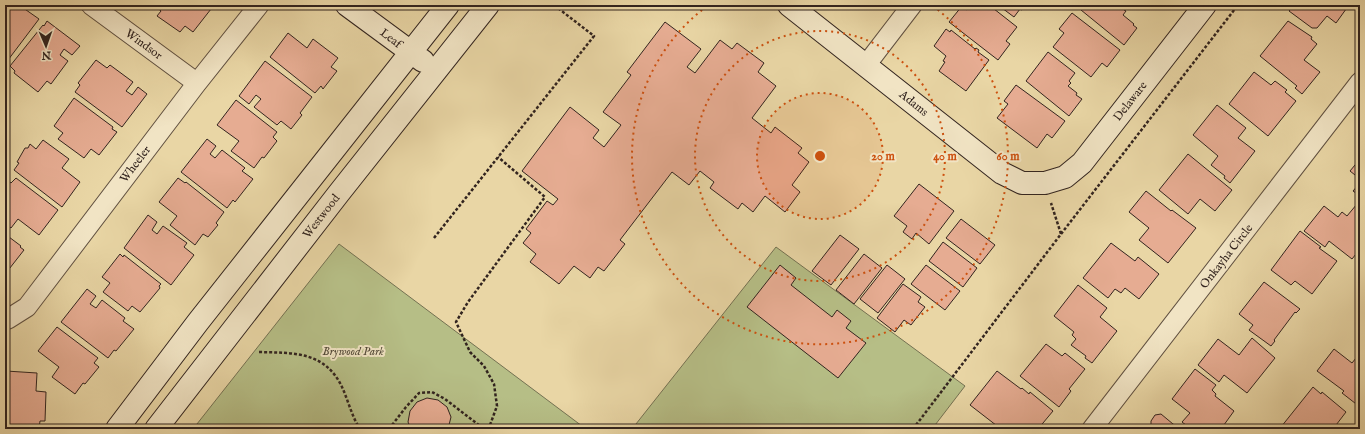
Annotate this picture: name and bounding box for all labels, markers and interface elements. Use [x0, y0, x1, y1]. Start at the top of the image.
street label: Leaf [377, 25, 407, 53]
north arrow [26, 26, 66, 66]
street label: Windsor [122, 26, 166, 63]
text: N [41, 48, 52, 62]
street label: Delaware [1110, 78, 1151, 124]
street label: Adams [895, 86, 931, 120]
street label: Wheeler [117, 142, 155, 186]
centre of rings [813, 149, 827, 163]
text: 20 m [871, 149, 895, 164]
text: 40 m [933, 149, 958, 164]
text: 60 m [997, 149, 1020, 164]
street label: Westwood [300, 191, 344, 241]
street label: Onkayha Circle [1197, 221, 1257, 292]
park label: Brywood Park [322, 344, 384, 359]

